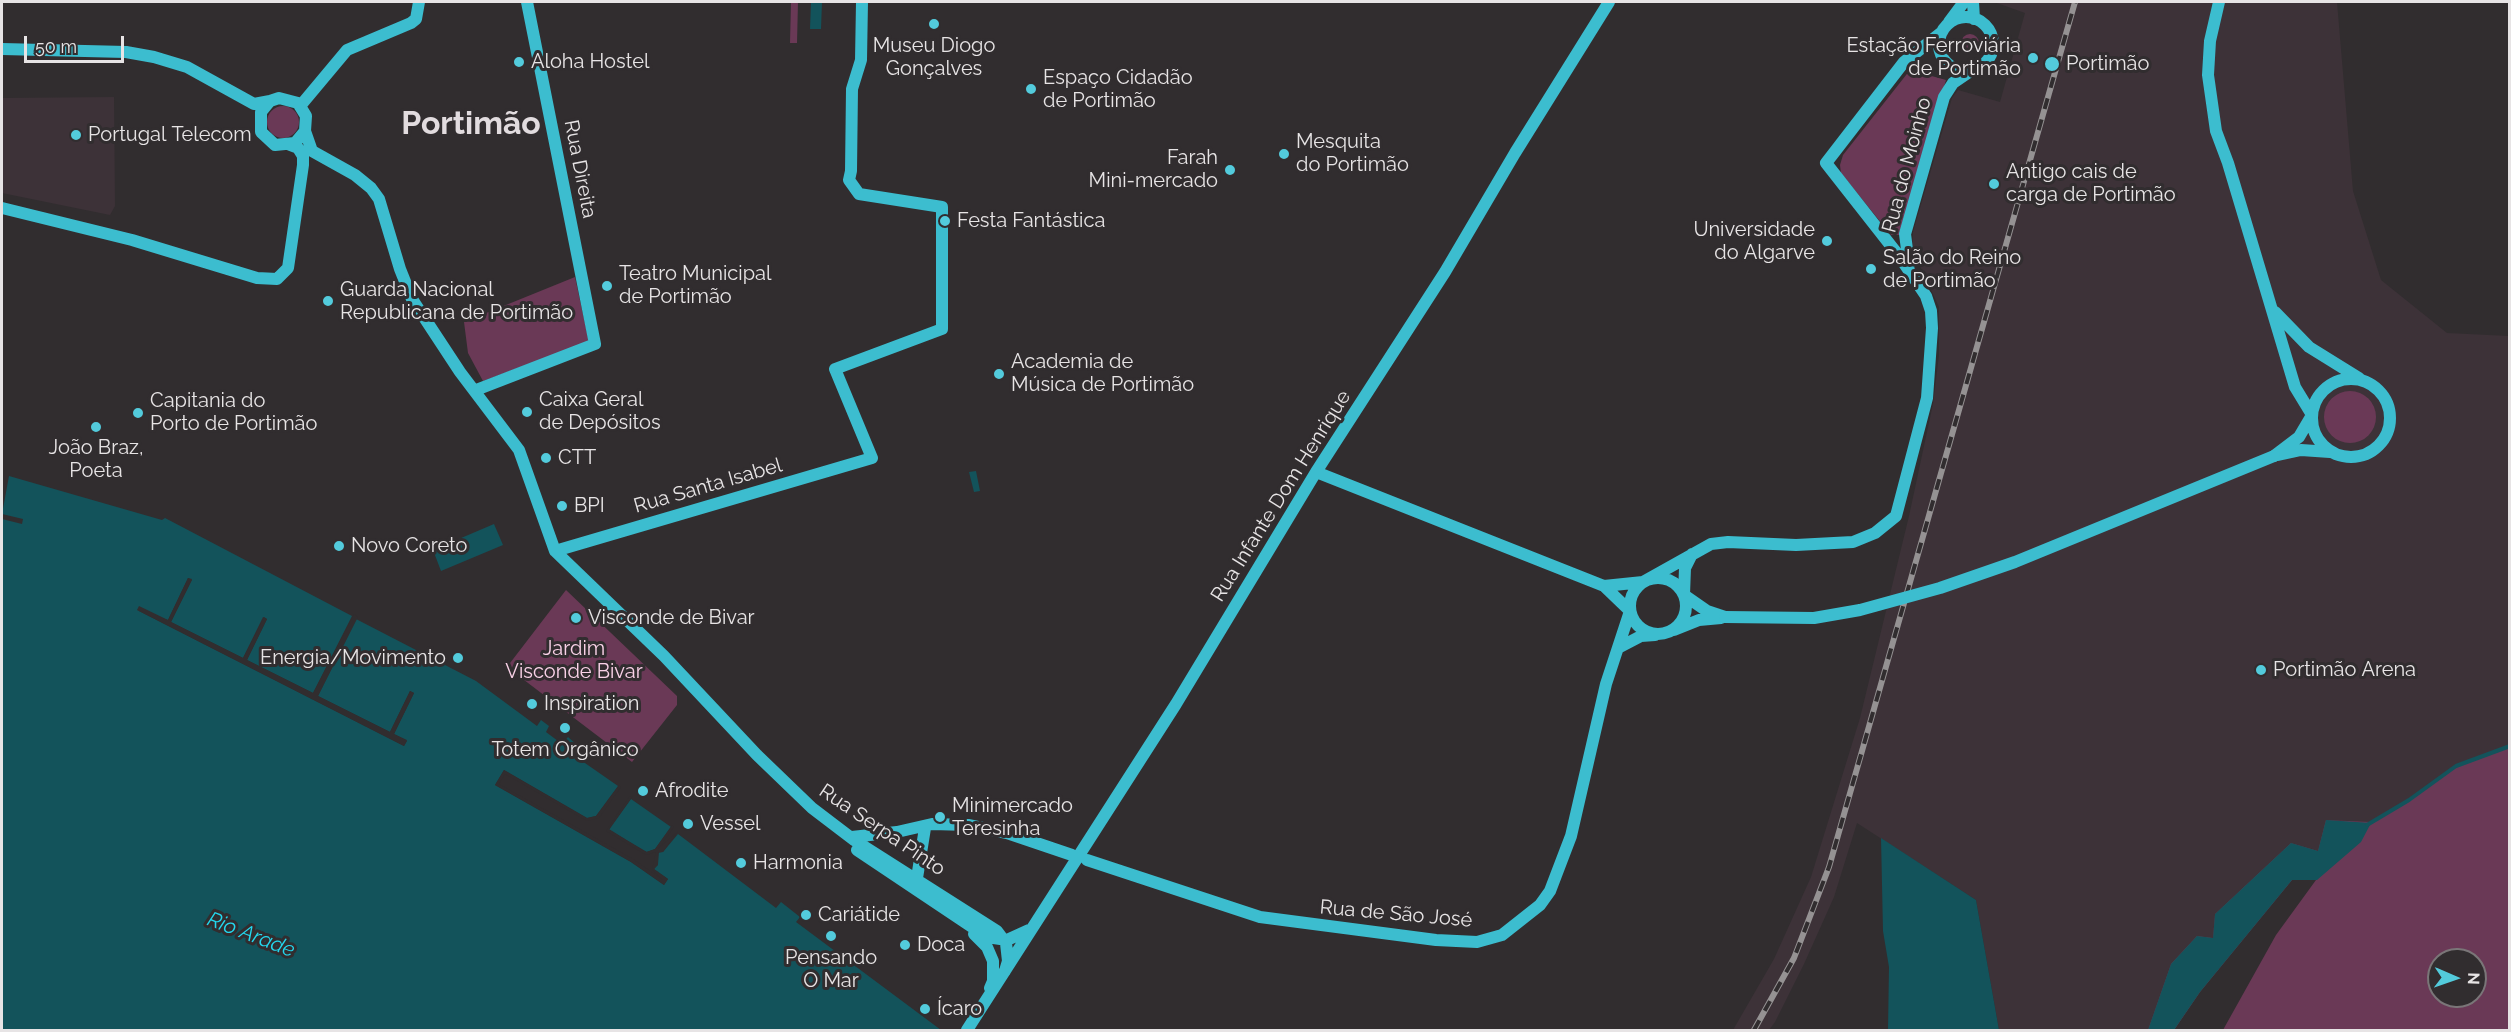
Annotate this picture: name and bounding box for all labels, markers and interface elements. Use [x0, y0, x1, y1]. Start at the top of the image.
marker: Museu Diogo Gonçalves [927, 17, 941, 31]
scale bar [27, 24, 128, 62]
place label: Museu Diogo Gonçalves [873, 34, 995, 81]
place label: Estação Ferroviária de Portimão [1846, 34, 2021, 81]
text: 50 m [35, 36, 77, 57]
place label: Aloha Hostel [531, 50, 649, 74]
marker: Estação Ferroviária de Portimão [2026, 51, 2040, 65]
place label: Portimão [2066, 52, 2149, 76]
marker: Aloha Hostel [512, 55, 526, 69]
marker: Portimão [2043, 55, 2061, 73]
place label: Espaço Cidadão de Portimão [1043, 66, 1193, 113]
marker: Espaço Cidadão de Portimão [1024, 82, 1038, 96]
street label: Rua do Moinho [1877, 95, 1937, 235]
district label: Portimão [401, 105, 541, 143]
street label: Rua Direita [559, 118, 601, 220]
place label: Portugal Telecom [88, 123, 252, 147]
marker: Portugal Telecom [69, 128, 83, 142]
place label: Mesquita do Portimão [1296, 130, 1409, 177]
place label: Farah Mini-mercado [1089, 146, 1218, 193]
marker: Mesquita do Portimão [1277, 147, 1291, 161]
place label: Antigo cais de carga de Portimão [2006, 160, 2176, 207]
marker: Farah Mini-mercado [1223, 163, 1237, 177]
marker: Antigo cais de carga de Portimão [1987, 177, 2001, 191]
place label: Festa Fantástica [957, 209, 1105, 233]
marker: Festa Fantástica [938, 214, 952, 228]
place label: Universidade do Algarve [1693, 218, 1815, 265]
marker: Universidade do Algarve [1820, 234, 1834, 248]
place label: Salão do Reino de Portimão [1883, 246, 2021, 293]
place label: Teatro Municipal de Portimão [619, 262, 771, 309]
marker: Salão do Reino de Portimão [1864, 262, 1878, 276]
place label: Guarda Nacional Republicana de Portimão [340, 278, 573, 325]
marker: Teatro Municipal de Portimão [600, 279, 614, 293]
marker: Guarda Nacional Republicana de Portimão [321, 294, 335, 308]
place label: Academia de Música de Portimão [1011, 350, 1194, 397]
marker: Academia de Música de Portimão [992, 367, 1006, 381]
street label: Rua Infante Dom Henrique [1206, 386, 1356, 606]
place label: Caixa Geral de Depósitos [539, 388, 661, 435]
place label: Capitania do Porto de Portimão [150, 389, 317, 436]
marker: Caixa Geral de Depósitos [520, 405, 534, 419]
marker: Capitania do Porto de Portimão [131, 406, 145, 420]
marker: João Braz, Poeta [89, 420, 103, 434]
place label: João Braz, Poeta [49, 436, 143, 483]
place label: CTT [558, 446, 596, 470]
marker: CTT [539, 451, 553, 465]
street label: Rua Santa Isabel [631, 453, 785, 519]
place label: BPI [574, 494, 605, 518]
marker: BPI [555, 499, 569, 513]
place label: Novo Coreto [351, 534, 467, 558]
marker: Novo Coreto [332, 539, 346, 553]
place label: Visconde de Bivar [588, 606, 755, 630]
marker: Visconde de Bivar [569, 611, 583, 625]
park label: Jardim Visconde Bivar [505, 637, 643, 684]
place label: Energia/Movimento [260, 646, 446, 670]
marker: Energia/Movimento [451, 651, 465, 665]
place label: Portimão Arena [2273, 658, 2416, 682]
marker: Portimão Arena [2254, 663, 2268, 677]
place label: Inspiration [544, 692, 639, 716]
marker: Inspiration [525, 697, 539, 711]
marker: Totem Orgânico [558, 721, 572, 735]
place label: Totem Orgânico [491, 738, 639, 762]
place label: Afrodite [655, 779, 728, 803]
street label: Rua Serpa Pinto [814, 779, 950, 881]
marker: Afrodite [636, 784, 650, 798]
place label: Minimercado Teresinha [952, 794, 1073, 841]
marker: Minimercado Teresinha [933, 810, 947, 824]
place label: Vessel [700, 812, 760, 836]
marker: Vessel [681, 817, 695, 831]
place label: Harmonia [753, 851, 843, 875]
marker: Harmonia [734, 856, 748, 870]
street label: Rua de São José [1319, 895, 1473, 933]
place label: Cariátide [818, 903, 900, 927]
water label: Rio Arade [204, 907, 298, 963]
marker: Cariátide [799, 908, 813, 922]
marker: Pensando O Mar [824, 929, 838, 943]
place label: Doca [917, 933, 965, 957]
marker: Doca [898, 938, 912, 952]
place label: Pensando O Mar [785, 946, 877, 993]
north arrow [2427, 948, 2487, 1008]
text: N [2464, 972, 2483, 985]
place label: Ícaro [937, 997, 982, 1021]
marker: Ícaro [918, 1002, 932, 1016]

